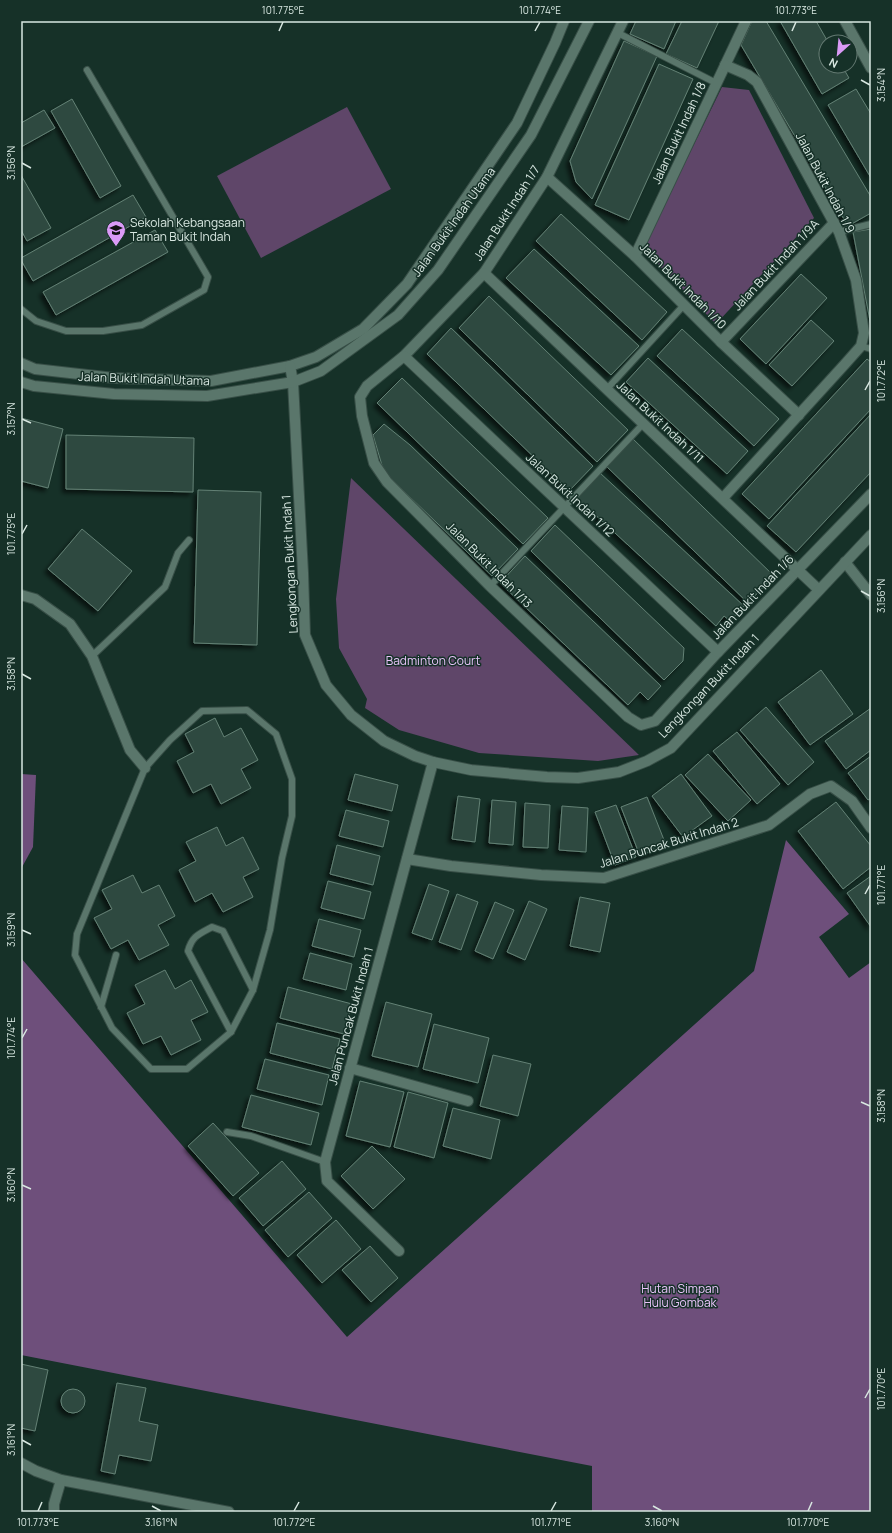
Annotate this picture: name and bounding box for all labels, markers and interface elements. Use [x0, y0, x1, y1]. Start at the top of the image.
text: 101.775°E [262, 3, 304, 17]
text: 101.774°E [519, 3, 561, 17]
text: 101.773°E [775, 3, 817, 17]
north arrow [818, 34, 858, 74]
text: N [826, 55, 840, 72]
text: 3.154°N [874, 68, 888, 102]
street label: Jalan Bukit Indah 1/8 [647, 79, 710, 187]
street label: Jalan Bukit Indah 1/9 [792, 129, 859, 236]
text: 3.156°N [4, 146, 18, 180]
street label: Jalan Bukit Indah 1/7 [469, 162, 544, 264]
street label: Jalan Bukit Indah Utama [408, 163, 499, 280]
place label: Sekolah Kebangsaan Taman Bukit Indah [130, 214, 245, 245]
street label: Jalan Bukit Indah 1/9A [729, 215, 823, 314]
school or university icon: Sekolah Kebangsaan Taman Bukit Indah [105, 219, 127, 247]
street label: Jalan Bukit Indah 1/10 [636, 239, 730, 333]
text: 101.772°E [874, 360, 888, 402]
street label: Jalan Bukit Indah Utama [78, 368, 210, 389]
street label: Jalan Bukit Indah 1/11 [613, 377, 708, 467]
text: 3.157°N [4, 402, 18, 435]
street label: Jalan Bukit Indah 1/12 [522, 449, 619, 540]
street label: Lengkongan Bukit Indah 1 [277, 494, 302, 634]
text: 101.775°E [4, 513, 18, 555]
street label: Jalan Bukit Indah 1/13 [443, 518, 536, 611]
street label: Jalan Bukit Indah 1/6 [708, 551, 798, 643]
text: 3.156°N [874, 579, 888, 613]
street label: Lengkongan Bukit Indah 1 [654, 630, 763, 742]
park label: Badminton Court [386, 652, 480, 669]
text: 3.158°N [4, 657, 18, 691]
street label: Jalan Puncak Bukit Indah 2 [597, 813, 741, 872]
text: 101.771°E [874, 864, 888, 905]
text: 3.159°N [4, 913, 18, 947]
street label: Jalan Puncak Bukit Indah 1 [324, 945, 377, 1087]
text: 101.774°E [4, 1017, 18, 1059]
text: 3.158°N [874, 1089, 888, 1123]
text: 3.160°N [4, 1168, 18, 1202]
park label: Hutan Simpan Hulu Gombak [641, 1280, 719, 1311]
text: 101.770°E [874, 1367, 888, 1410]
text: 3.161°N [4, 1424, 18, 1456]
text: 101.773°E [17, 1515, 59, 1529]
text: 3.161°N [145, 1515, 177, 1529]
text: 101.772°E [273, 1515, 315, 1529]
text: 101.771°E [531, 1515, 572, 1529]
text: 3.160°N [645, 1515, 679, 1529]
text: 101.770°E [787, 1515, 830, 1529]

